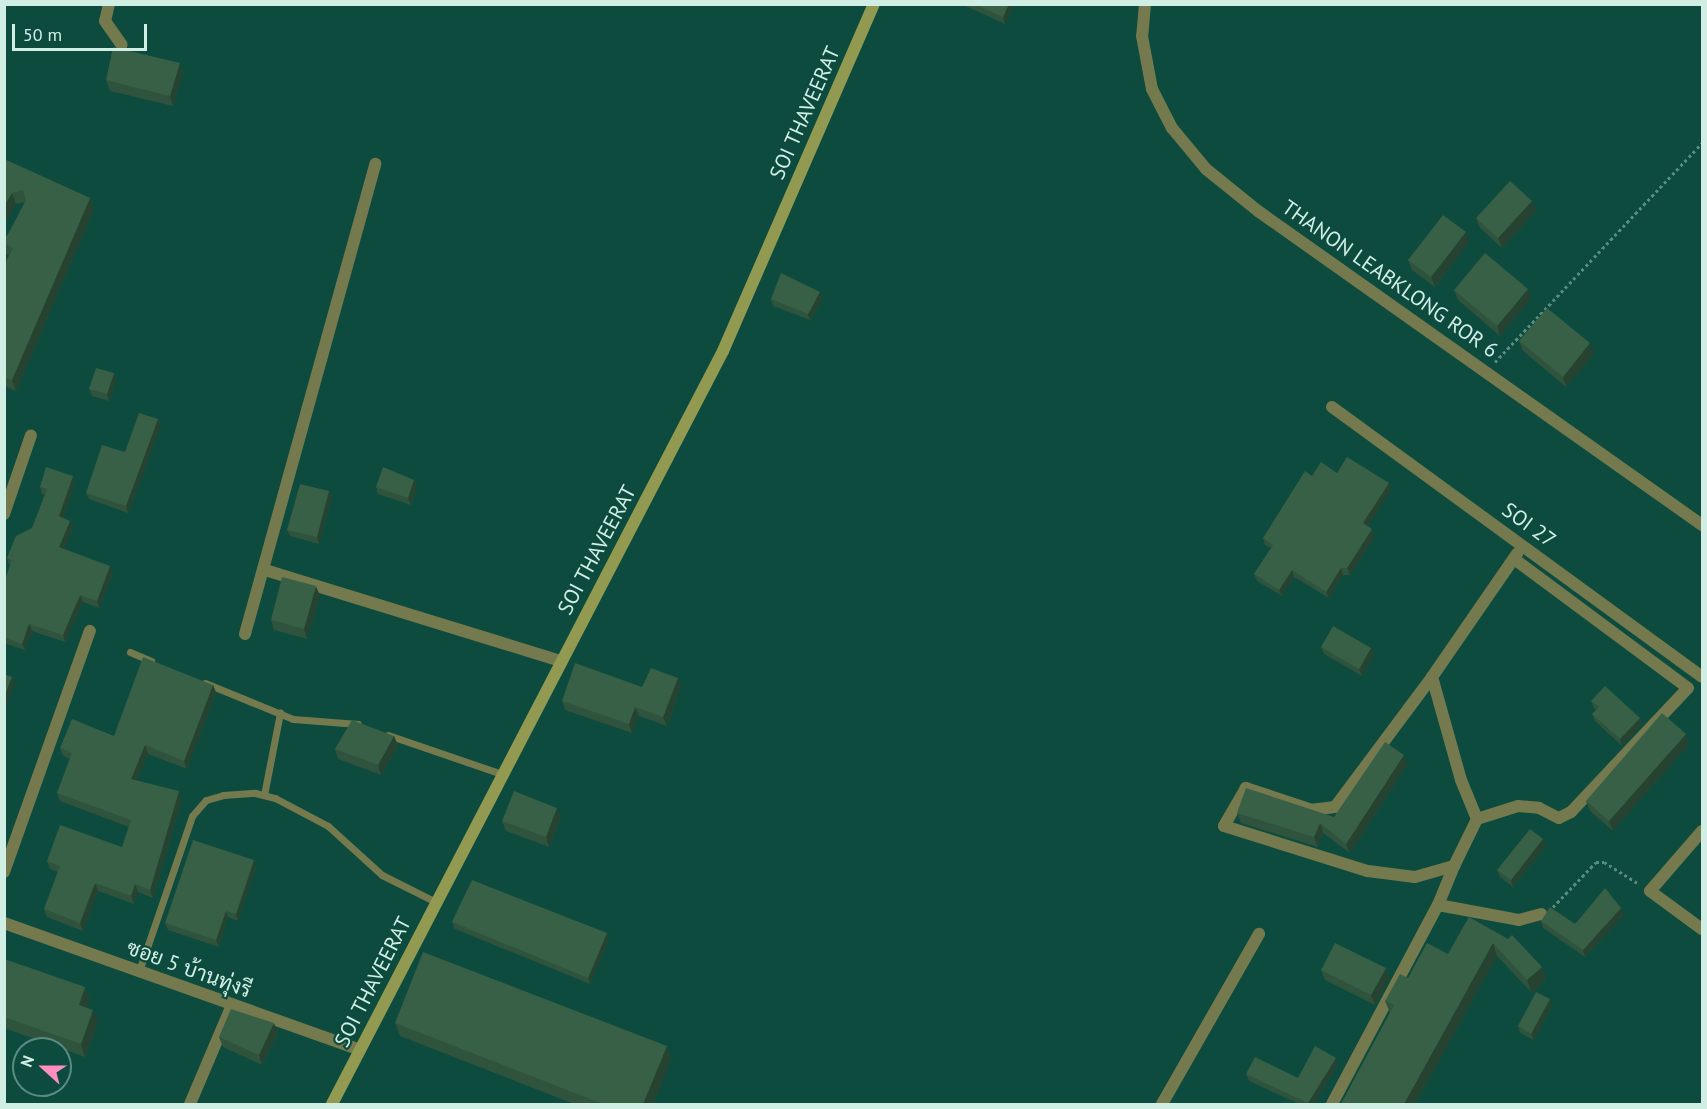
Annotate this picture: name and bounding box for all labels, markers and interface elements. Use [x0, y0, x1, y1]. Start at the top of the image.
scale bar [15, 12, 150, 50]
text: 50 m [23, 23, 62, 46]
street label: SOI THAVEERAT [764, 42, 846, 184]
street label: THANON LEABKLONG ROR 6 [1277, 195, 1503, 363]
street label: SOI THAVEERAT [552, 481, 642, 619]
street label: SOI 27 [1497, 497, 1561, 553]
street label: SOI THAVEERAT [329, 912, 417, 1052]
street label: ซอย 5 บ้านทุ่งรี [123, 935, 255, 1003]
north arrow [12, 1037, 72, 1097]
text: N [16, 1053, 38, 1070]

